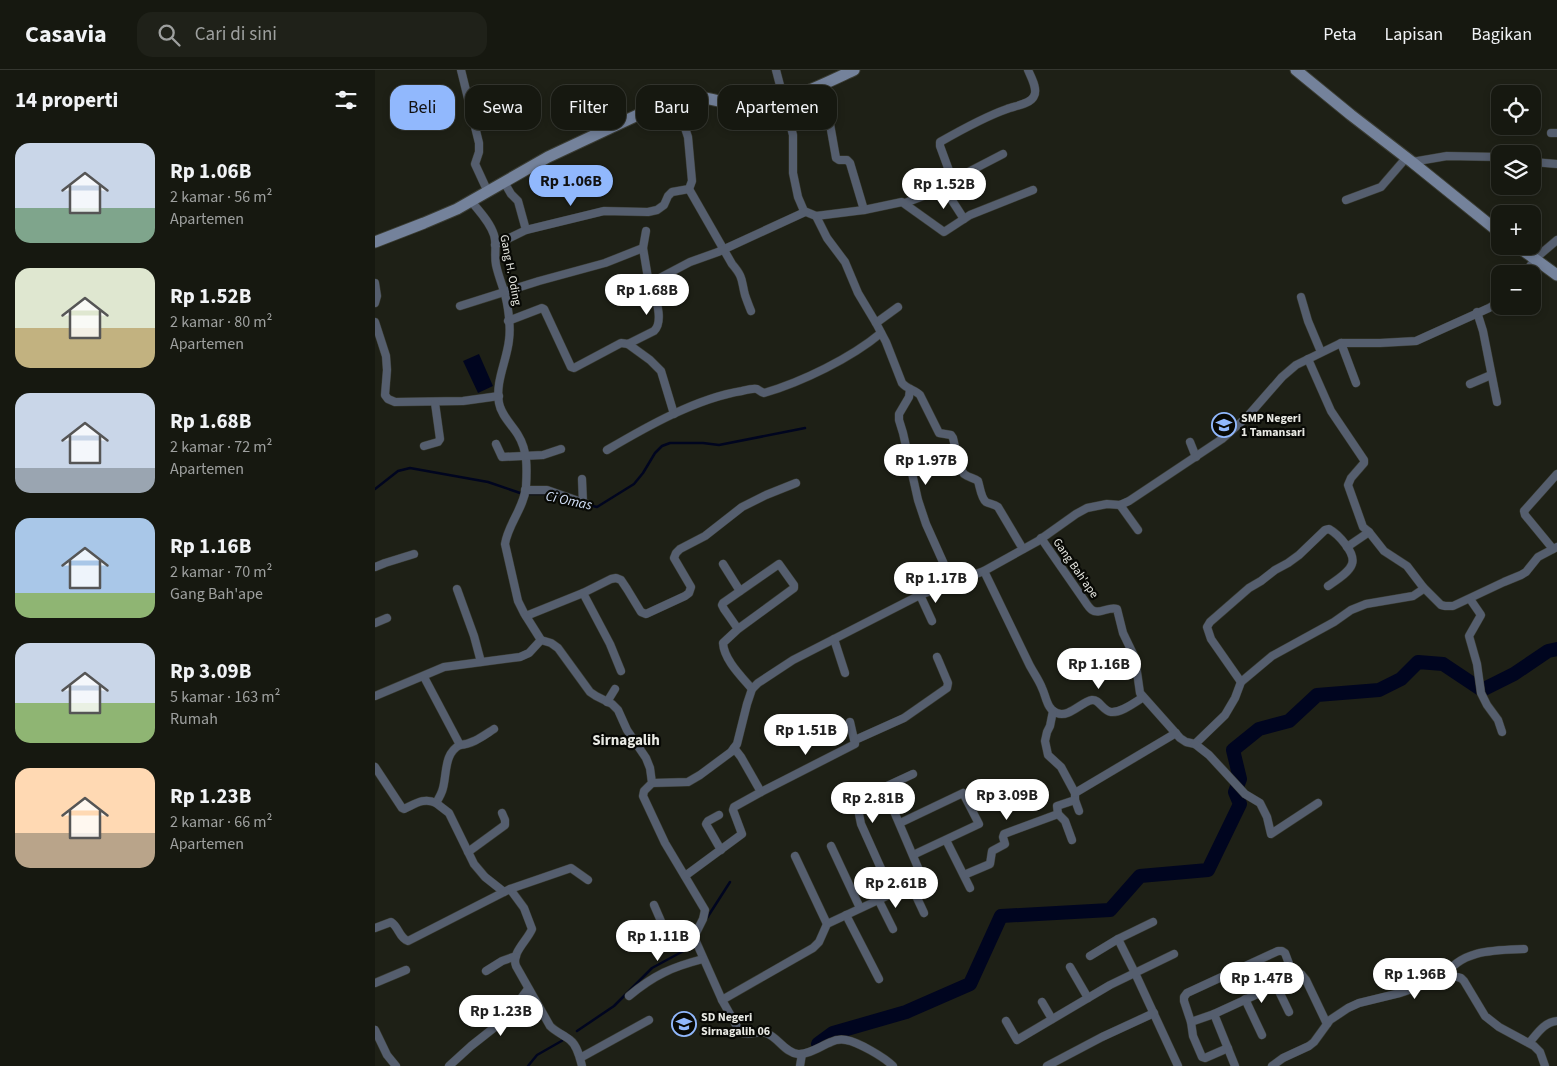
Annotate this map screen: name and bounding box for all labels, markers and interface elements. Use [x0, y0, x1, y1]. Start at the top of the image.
search box [137, 12, 487, 57]
text: Casavia [25, 17, 107, 52]
icon: search [155, 21, 183, 49]
text: Cari di sini [195, 21, 277, 48]
text: Peta [1323, 22, 1356, 47]
text: Lapisan [1384, 22, 1443, 47]
text: Bagikan [1471, 22, 1532, 47]
text: 14 properti [15, 85, 118, 115]
chip: Beli [390, 85, 455, 130]
chip: Sewa [465, 85, 541, 130]
chip: Filter [551, 85, 626, 130]
chip: Baru [636, 85, 708, 130]
chip: Apartemen [718, 85, 837, 130]
map controls [1491, 85, 1541, 315]
button: locate [1491, 85, 1541, 135]
icon: filters [332, 86, 360, 114]
button: layers [1491, 145, 1541, 195]
text: Rp 1.06B [170, 156, 251, 186]
icon: home [55, 163, 115, 223]
pin: Rp 1.06B [519, 164, 623, 207]
pin: Rp 1.52B [892, 168, 996, 210]
text: Rp 1.06B [540, 170, 602, 192]
text: Rp 1.52B [913, 173, 975, 195]
text: 2 kamar · 56 m² [170, 186, 272, 208]
button: + [1491, 205, 1541, 255]
text: Apartemen [170, 208, 244, 230]
street label: Gang H. Oding [495, 233, 526, 307]
button: − [1491, 265, 1541, 315]
pin: Rp 1.68B [595, 274, 699, 316]
text: Rp 1.68B [616, 279, 678, 301]
text: Rp 1.52B [170, 281, 251, 311]
icon: home [55, 288, 115, 348]
text: 2 kamar · 80 m² [170, 311, 272, 333]
text: Apartemen [170, 333, 244, 355]
text: Rp 1.68B [170, 406, 251, 436]
place label: SMP Negeri 1 Tamansari [1241, 410, 1305, 441]
school or university icon: SMP Negeri 1 Tamansari [1211, 412, 1237, 438]
icon: home [55, 413, 115, 473]
text: 2 kamar · 72 m² [170, 436, 272, 458]
pin: Rp 1.97B [874, 444, 978, 486]
text: Rp 1.97B [895, 449, 957, 471]
text: Apartemen [170, 458, 244, 480]
water label: Ci Omas [544, 486, 594, 516]
text: Rp 1.16B [170, 531, 251, 561]
street label: Gang Bah'ape [1049, 535, 1103, 602]
icon: home [55, 538, 115, 598]
text: 2 kamar · 70 m² [170, 561, 272, 583]
pin: Rp 1.17B [884, 562, 988, 604]
text: Rp 1.17B [905, 567, 967, 589]
text: Gang Bah'ape [170, 583, 263, 605]
pin: Rp 1.16B [1047, 648, 1151, 690]
text: Rp 1.16B [1068, 653, 1130, 675]
text: Rp 3.09B [170, 656, 251, 686]
icon: home [55, 663, 115, 723]
text: 5 kamar · 163 m² [170, 686, 280, 708]
text: Rumah [170, 708, 218, 730]
pin: Rp 1.51B [754, 714, 858, 756]
text: Rp 1.51B [775, 719, 837, 741]
district label: Sirnagalih [592, 730, 660, 751]
pin: Rp 3.09B [955, 778, 1059, 821]
text: Rp 1.23B [170, 781, 251, 811]
pin: Rp 2.81B [821, 782, 925, 824]
text: Rp 3.09B [976, 784, 1038, 806]
text: Rp 2.81B [842, 787, 904, 809]
icon: home [55, 788, 115, 848]
text: 2 kamar · 66 m² [170, 811, 272, 833]
text: Apartemen [170, 833, 244, 855]
pin: Rp 2.61B [844, 866, 948, 909]
text: Rp 2.61B [865, 872, 927, 894]
pin: Rp 1.11B [606, 920, 710, 962]
text: Rp 1.11B [627, 925, 689, 947]
pin: Rp 1.96B [1363, 958, 1467, 1000]
pin: Rp 1.47B [1210, 962, 1314, 1004]
text: Rp 1.96B [1384, 963, 1446, 985]
text: Rp 1.47B [1231, 967, 1293, 989]
pin: Rp 1.23B [449, 994, 553, 1037]
text: Rp 1.23B [470, 1000, 532, 1022]
place label: SD Negeri Sirnagalih 06 [701, 1009, 770, 1040]
school or university icon: SD Negeri Sirnagalih 06 [671, 1011, 697, 1037]

